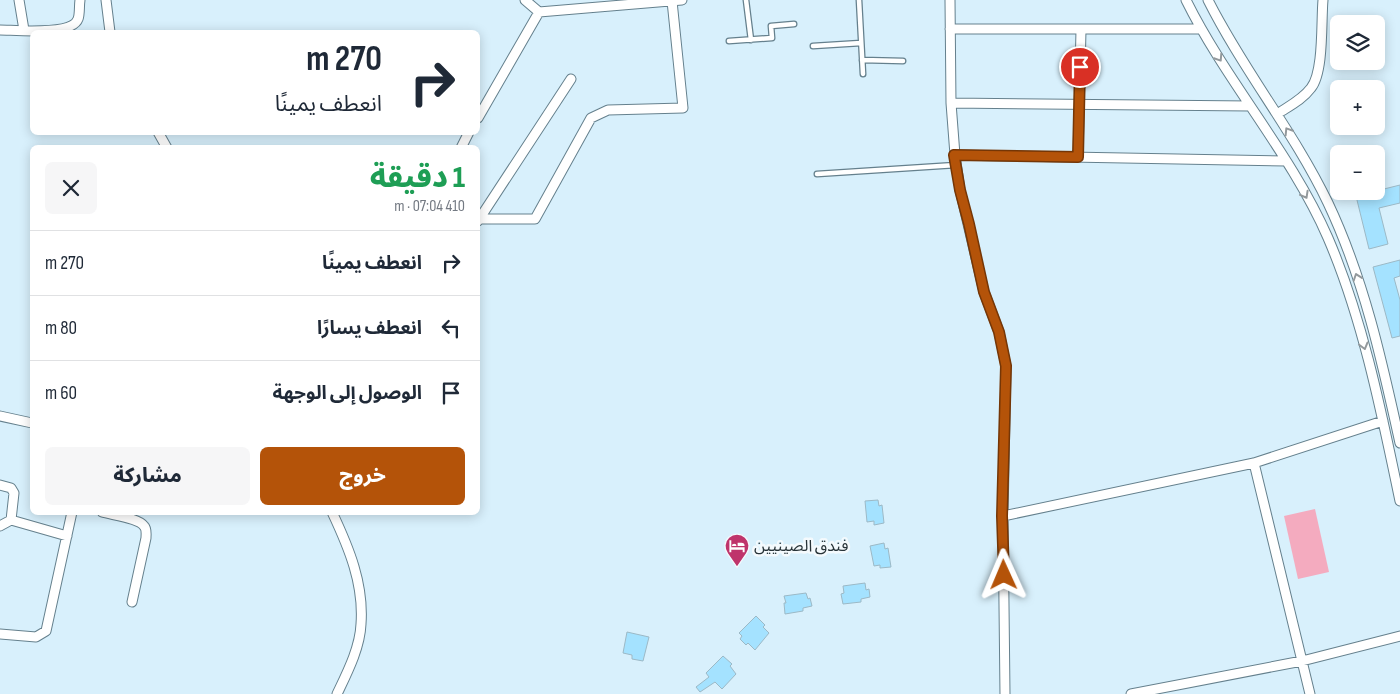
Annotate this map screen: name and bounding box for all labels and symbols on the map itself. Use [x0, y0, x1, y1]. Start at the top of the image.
pin [1059, 46, 1101, 88]
one-way arrow [1213, 52, 1222, 61]
one-way arrow [1284, 127, 1294, 136]
one-way arrow [1299, 190, 1309, 199]
one-way arrow [1353, 274, 1363, 282]
one-way arrow [1358, 342, 1368, 350]
hotel icon: فندق الصينيين [724, 533, 750, 567]
place label: فندق الصينيين [754, 537, 848, 556]
position arrow [977, 548, 1029, 600]

